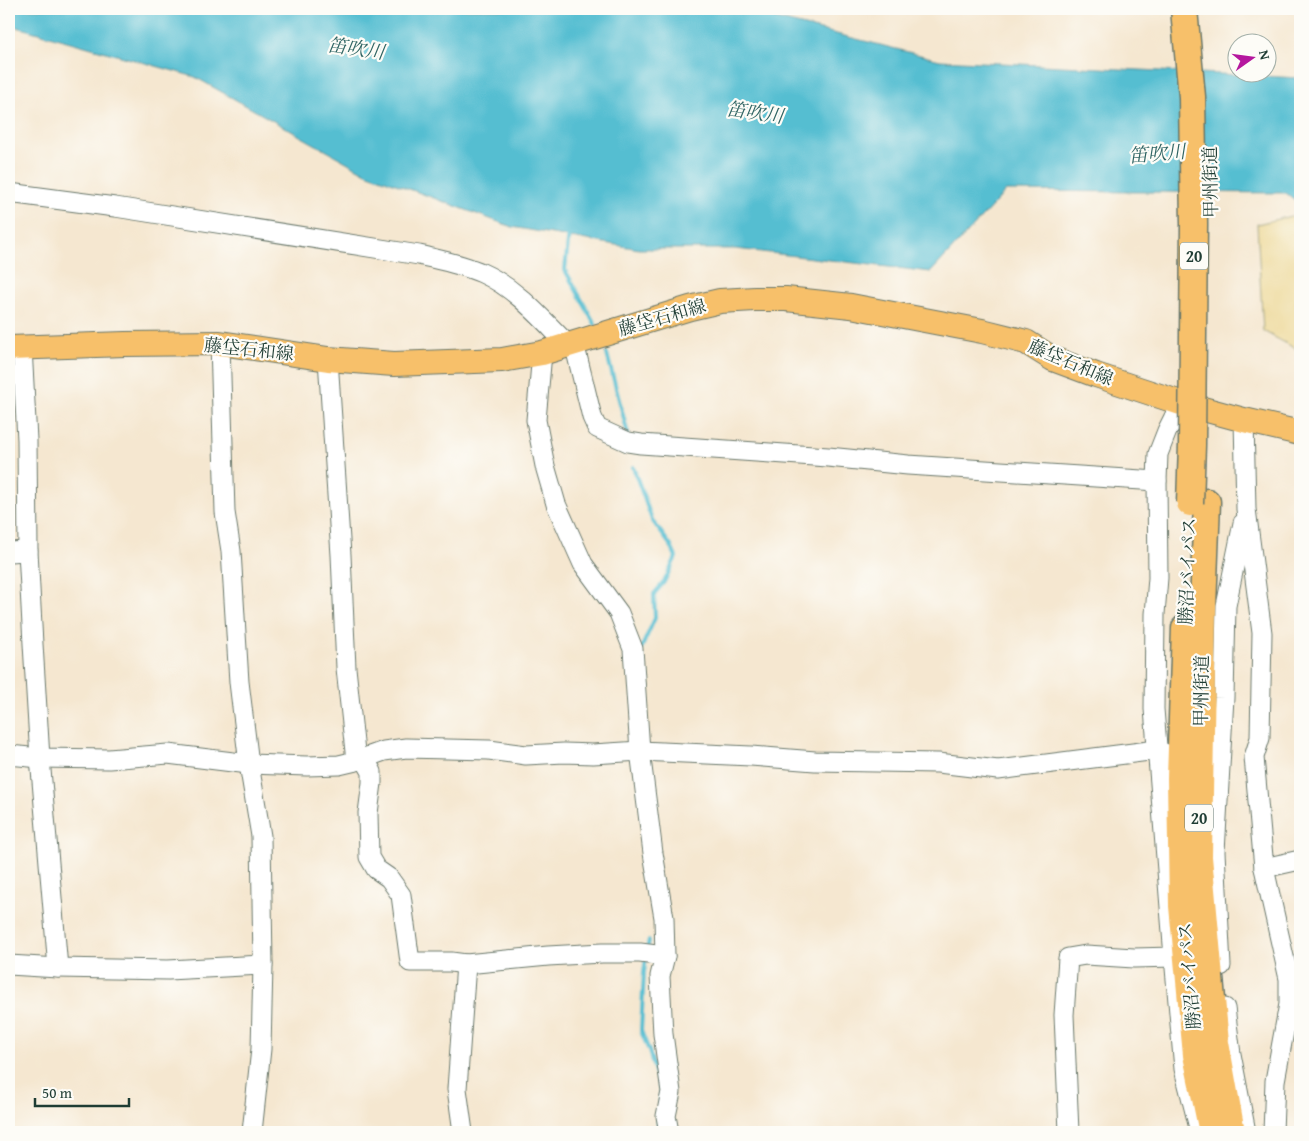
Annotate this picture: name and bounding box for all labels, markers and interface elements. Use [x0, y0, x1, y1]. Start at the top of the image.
water label: 笛吹川 [326, 30, 388, 66]
north arrow [1226, 32, 1276, 82]
text: N [1254, 48, 1276, 62]
water label: 笛吹川 [725, 94, 787, 130]
water label: 笛吹川 [1127, 136, 1189, 169]
street label: 甲州街道 [1196, 146, 1224, 218]
road number: 20 [1180, 242, 1208, 270]
street label: 藤垈石和線 [615, 292, 709, 342]
street label: 藤垈石和線 [203, 331, 295, 367]
street label: 藤垈石和線 [1024, 332, 1118, 392]
street label: 勝沼バイパス [1172, 517, 1202, 625]
street label: 甲州街道 [1187, 655, 1215, 727]
road number: 20 [1185, 804, 1213, 831]
street label: 勝沼バイパス [1171, 921, 1207, 1031]
scale bar [35, 1076, 129, 1108]
text: 50 m [42, 1082, 73, 1103]

